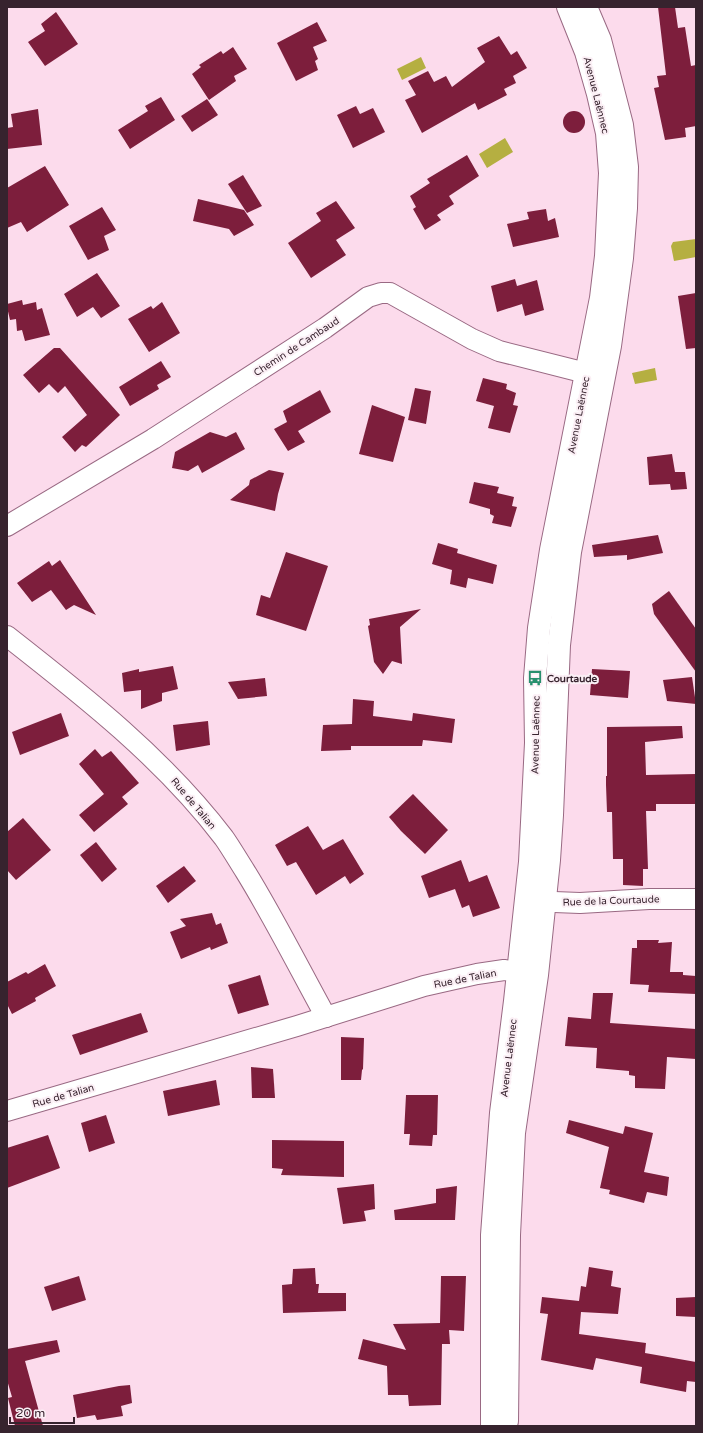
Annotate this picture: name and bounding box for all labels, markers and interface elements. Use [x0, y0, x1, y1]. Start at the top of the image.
street label: Avenue Laënnec [581, 56, 611, 135]
street label: Chemin de Cambaud [251, 315, 342, 379]
street label: Avenue Laënnec [566, 375, 592, 455]
bus stop icon: Courtaude [526, 669, 544, 687]
place label: Courtaude [547, 673, 598, 685]
street label: Avenue Laënnec [529, 696, 543, 774]
street label: Rue de Talian [168, 775, 218, 832]
street label: Rue de la Courtaude [562, 893, 660, 909]
street label: Rue de Talian [433, 967, 498, 991]
street label: Avenue Laënnec [498, 1018, 520, 1098]
street label: Rue de Talian [31, 1081, 96, 1110]
scale bar [10, 1399, 74, 1425]
text: 20 m [16, 1406, 45, 1420]

